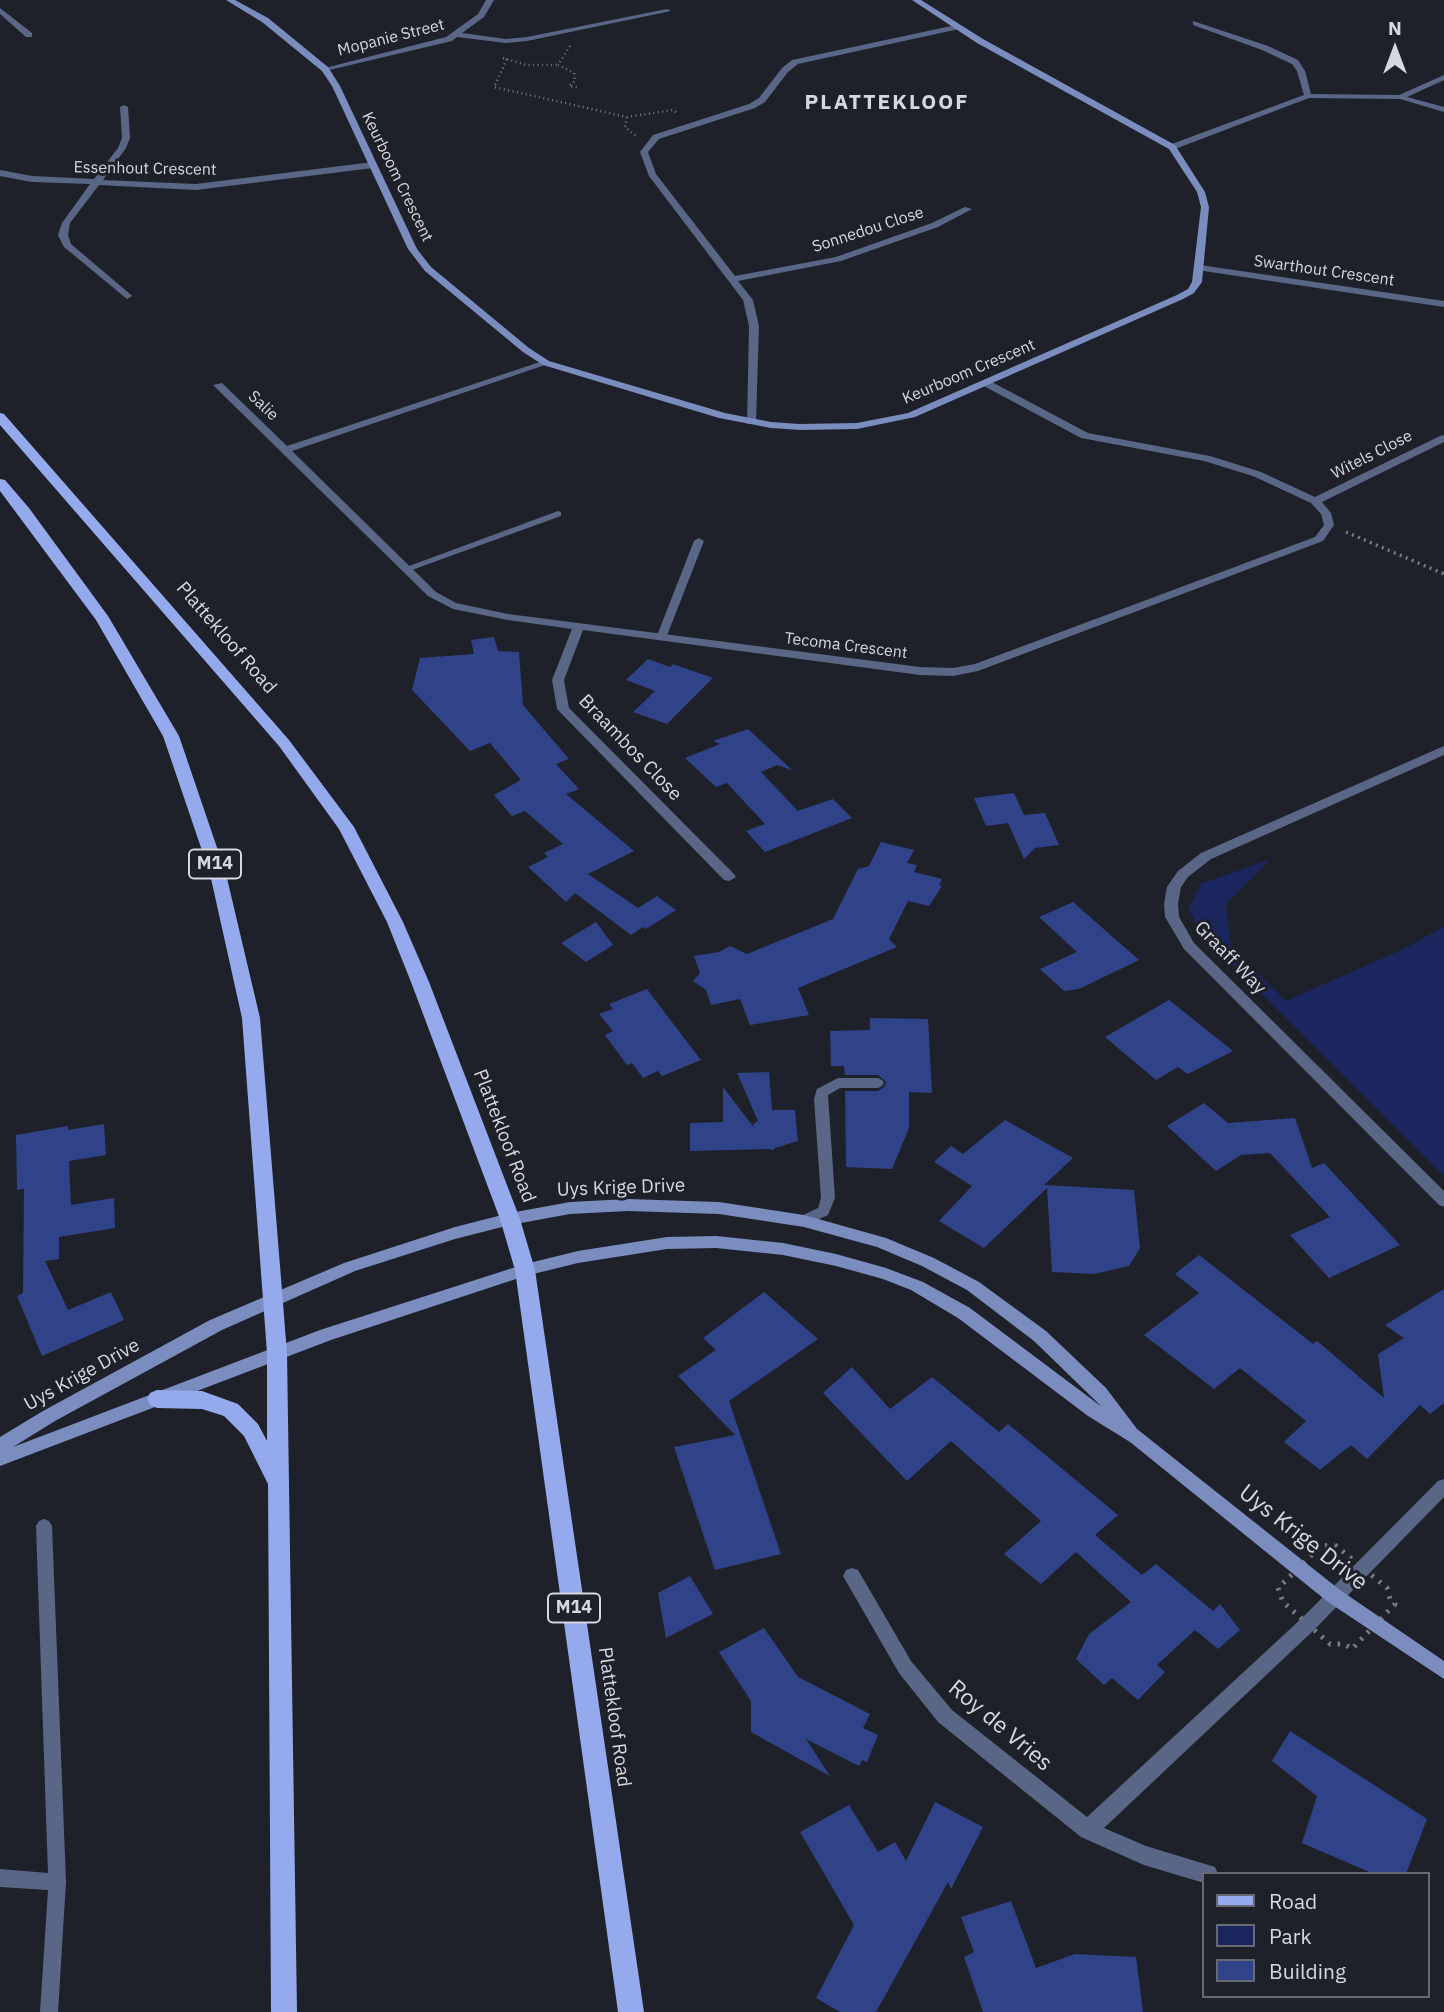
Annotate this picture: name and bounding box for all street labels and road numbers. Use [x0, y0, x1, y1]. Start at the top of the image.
street label: Mopanie Street [336, 15, 446, 61]
street label: Keurboom Crescent [357, 109, 437, 245]
street label: Essenhout Crescent [73, 158, 217, 180]
street label: Sonnedou Close [810, 203, 926, 257]
street label: Swarthout Crescent [1252, 252, 1396, 290]
street label: Keurboom Crescent [900, 335, 1038, 409]
street label: Salie [244, 387, 282, 425]
street label: Witels Close [1328, 426, 1416, 484]
street label: Plattekloof Road [171, 577, 281, 699]
street label: Tecoma Crescent [783, 629, 909, 663]
street label: Braambos Close [574, 690, 686, 806]
road number: M14 [189, 850, 241, 878]
street label: Graaff Way [1189, 916, 1271, 1000]
street label: Plattekloof Road [468, 1066, 540, 1206]
street label: Uys Krige Drive [556, 1174, 686, 1202]
street label: Uys Krige Drive [20, 1334, 144, 1416]
street label: Uys Krige Drive [1233, 1479, 1373, 1597]
road number: M14 [548, 1594, 600, 1623]
street label: Plattekloof Road [593, 1646, 635, 1788]
street label: Roy de Vries [942, 1675, 1058, 1777]

